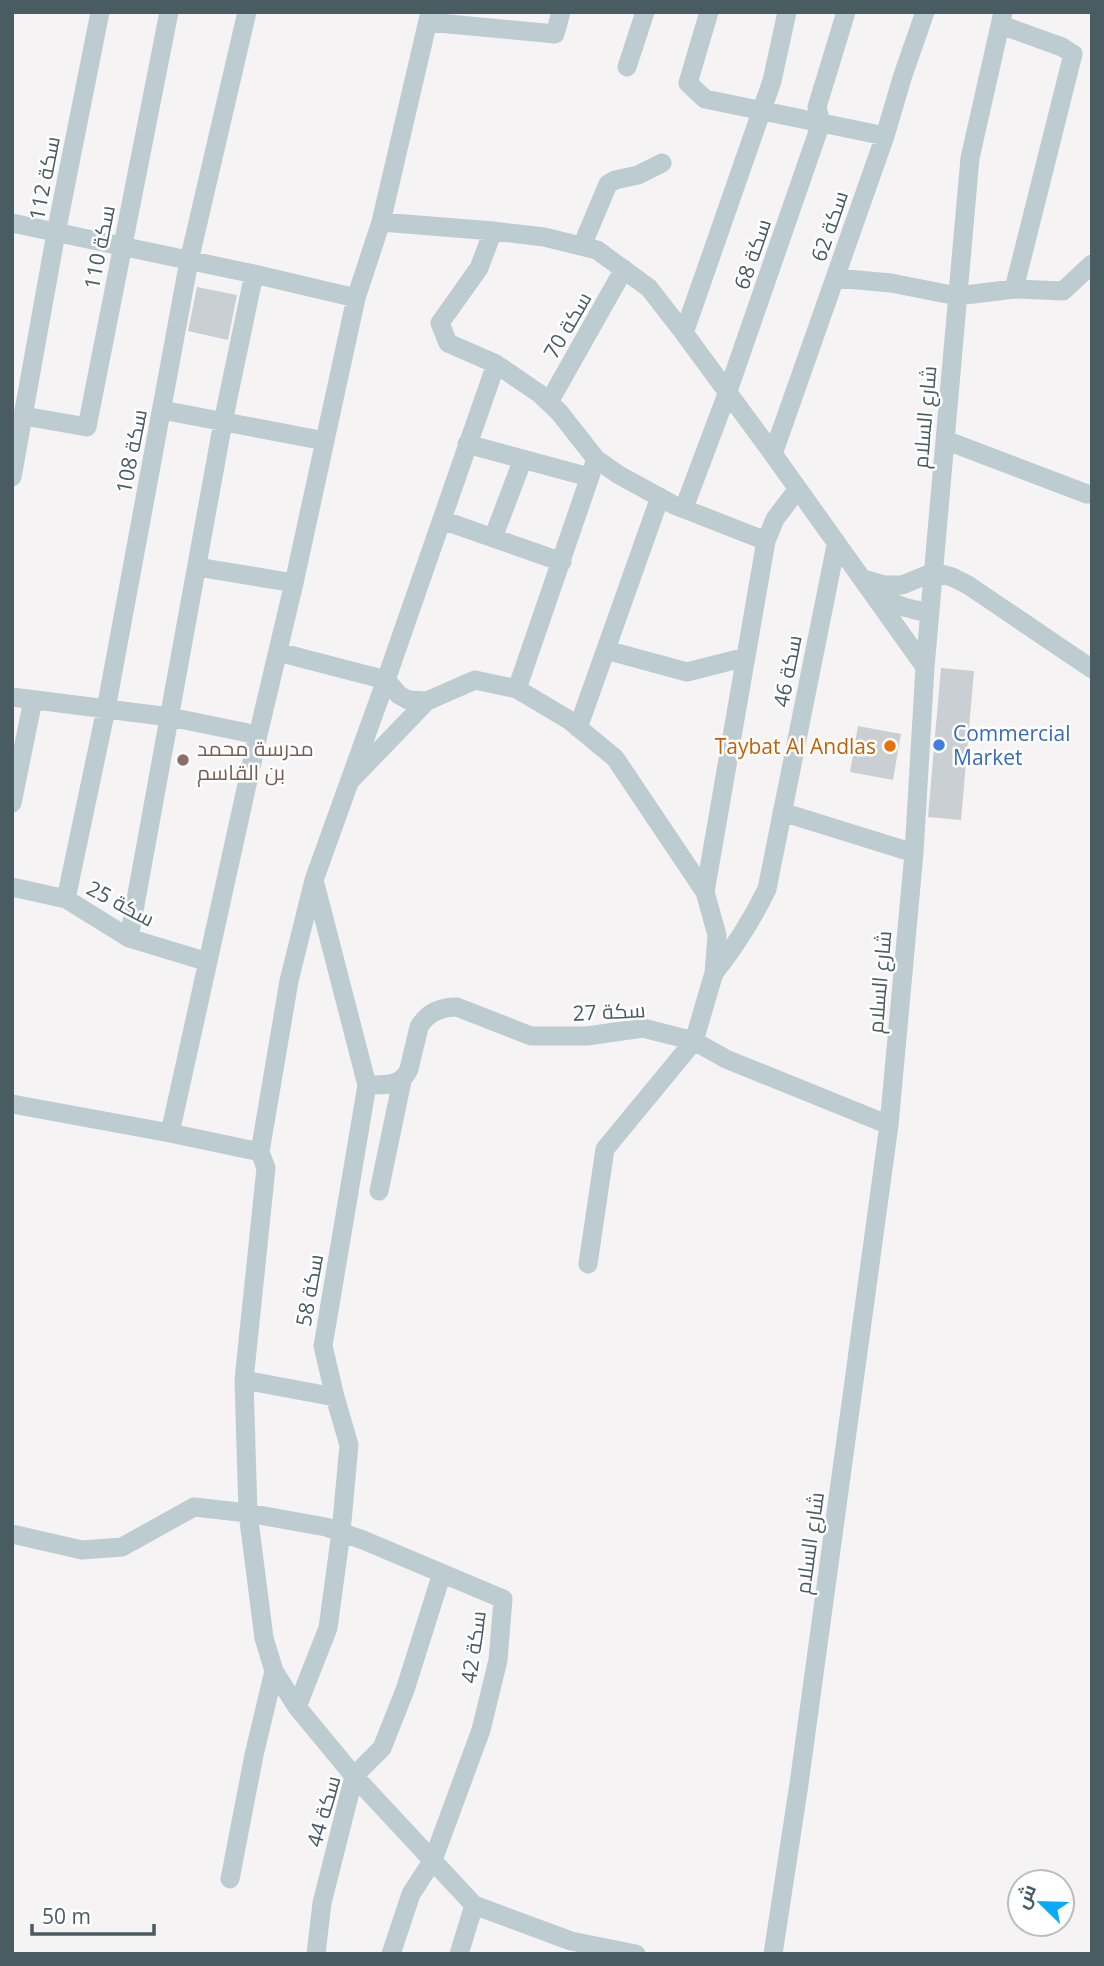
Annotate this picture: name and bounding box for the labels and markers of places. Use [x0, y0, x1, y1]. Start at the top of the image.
place label: Commercial Market [953, 719, 1070, 771]
place label: Taybat Al Andlas [715, 732, 876, 760]
place label: مدرسة محمد بن القاسم [197, 734, 314, 787]
marker: Commercial Market [931, 737, 947, 753]
marker: Taybat Al Andlas [882, 738, 898, 754]
marker: مدرسة محمد بن القاسم [175, 752, 191, 768]

